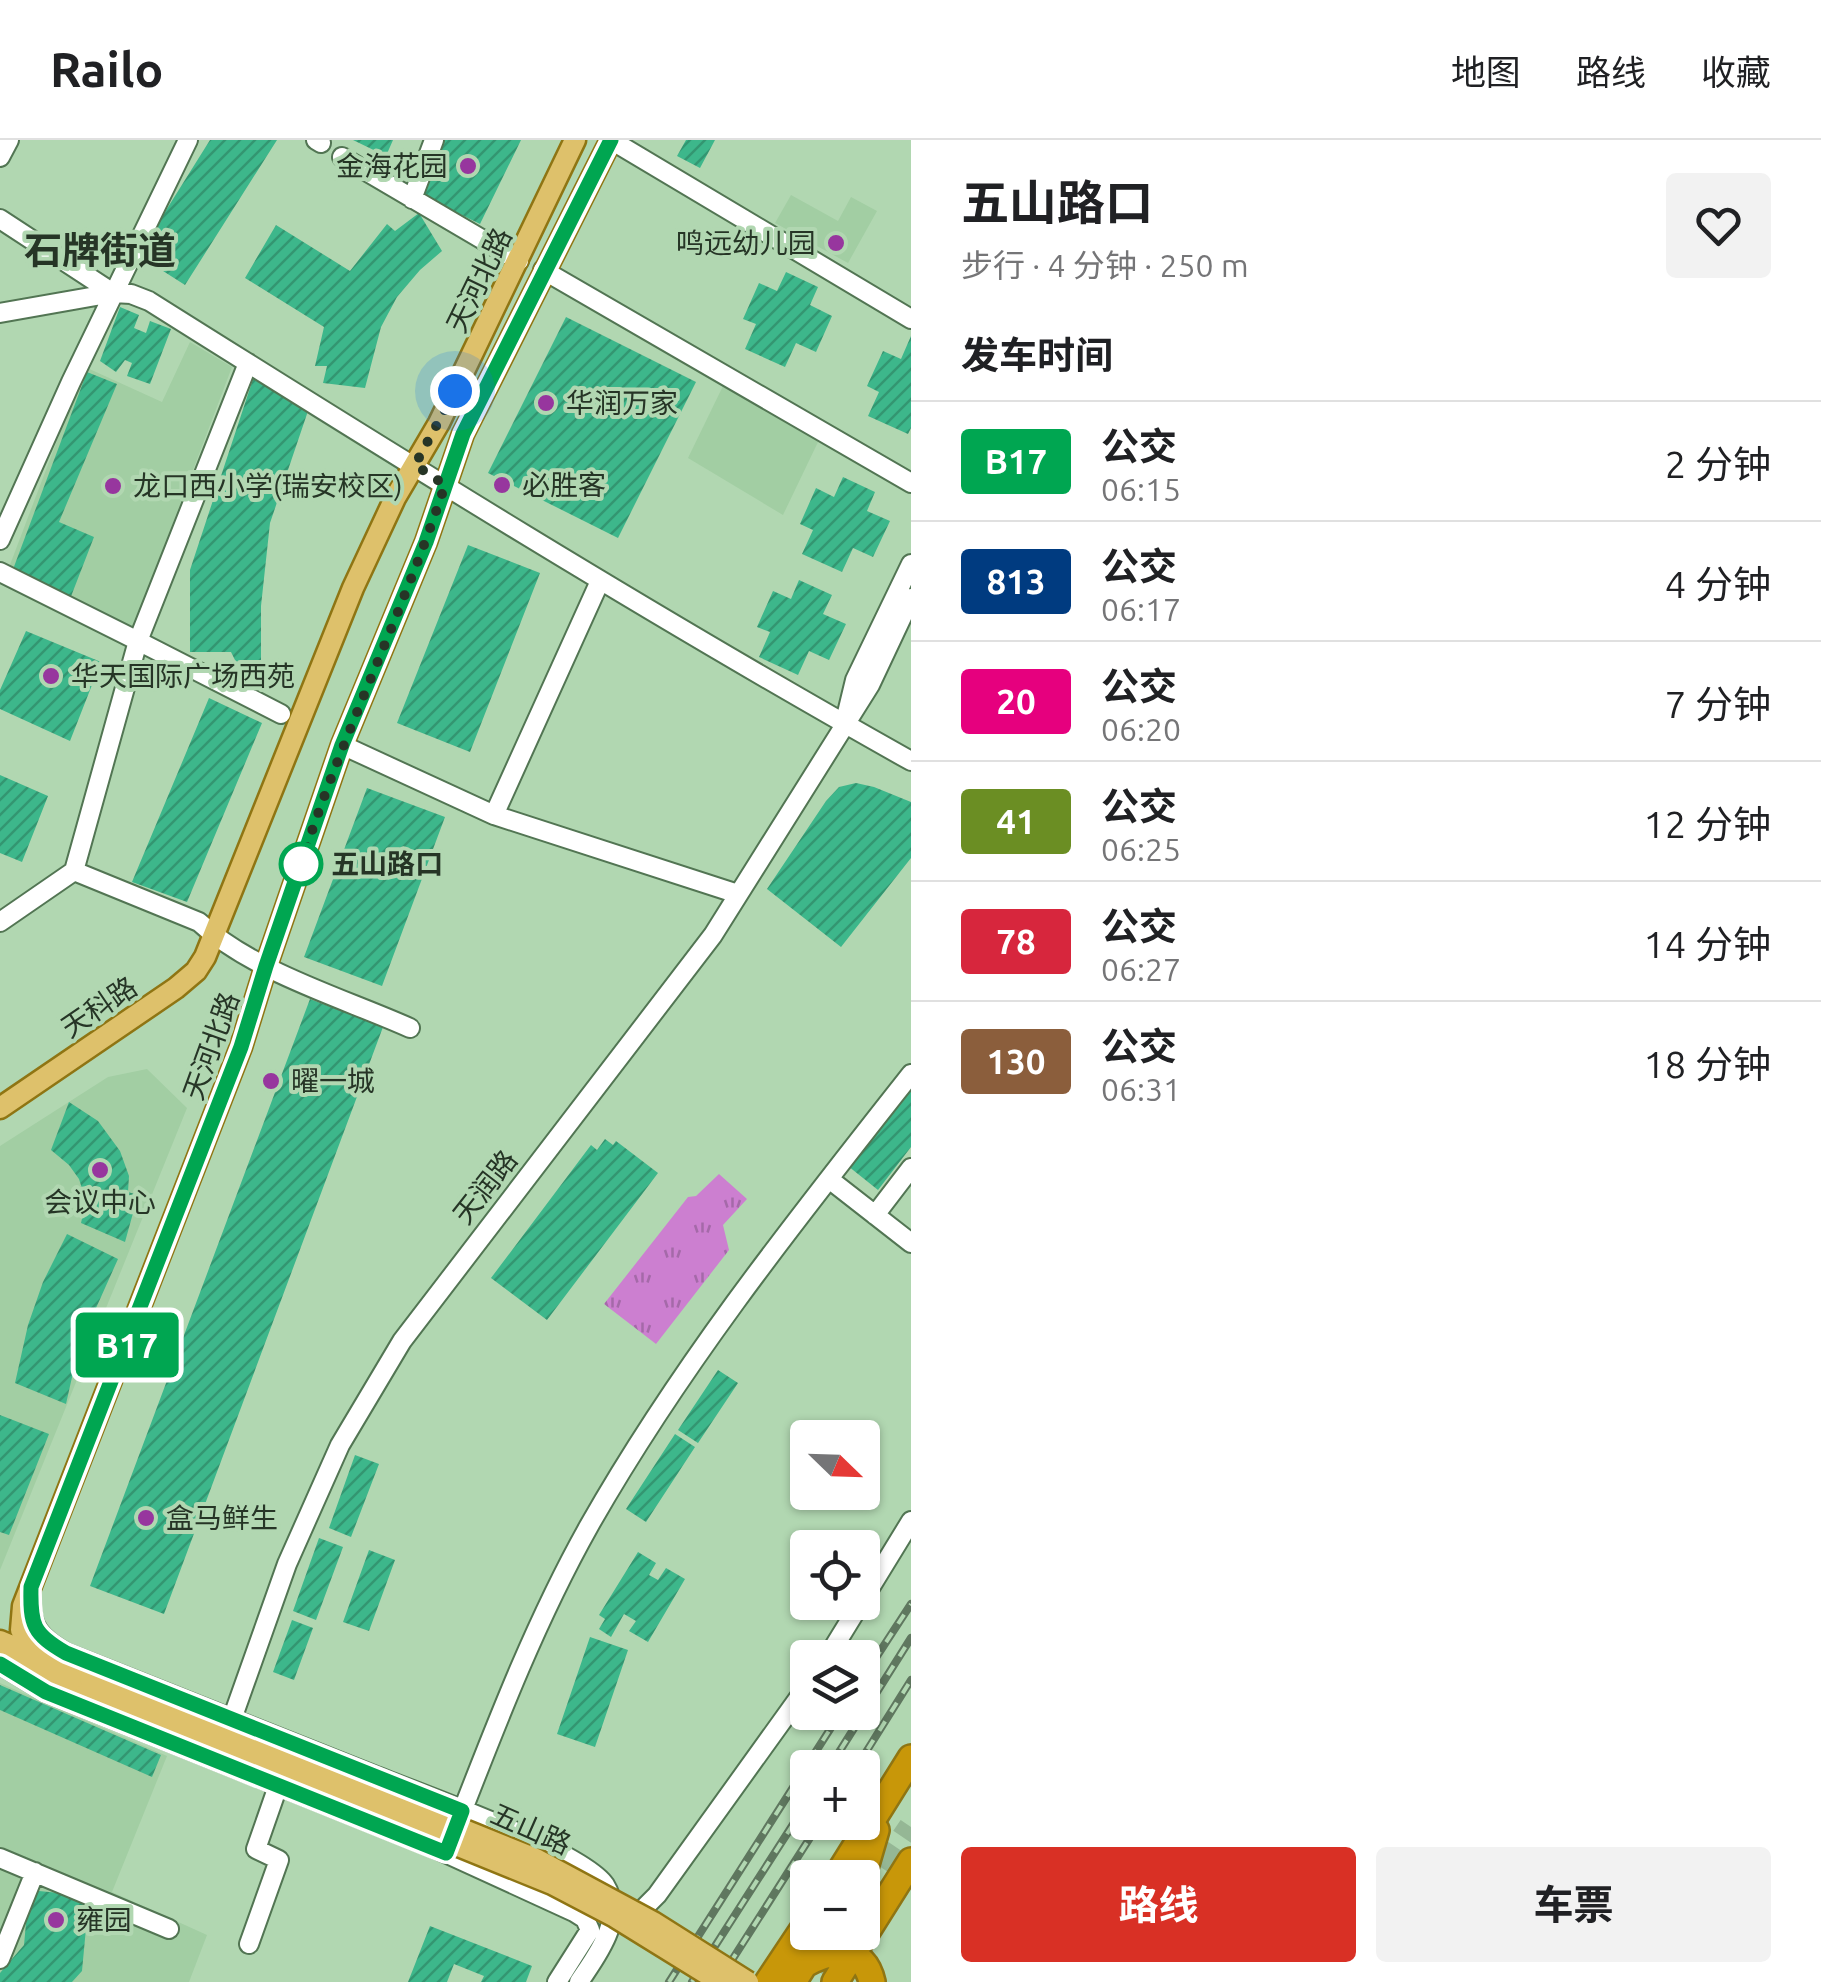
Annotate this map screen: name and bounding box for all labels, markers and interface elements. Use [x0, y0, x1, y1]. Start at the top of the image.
text: Railo [50, 42, 163, 96]
text: 地图 [1451, 52, 1521, 92]
text: 路线 [1576, 52, 1646, 92]
text: 收藏 [1701, 52, 1771, 92]
place label: 金海花园 [336, 150, 448, 181]
marker: 金海花园 [457, 155, 479, 177]
button: heart [1666, 173, 1771, 278]
text: 五山路口 [961, 175, 1153, 229]
street label: 天河北路 [440, 223, 517, 337]
place label: 鸣远幼儿园 [676, 227, 816, 258]
district label: 石牌街道 [24, 229, 176, 271]
marker: 鸣远幼儿园 [825, 232, 847, 254]
text: 步行 · 4 分钟 · 250 m [961, 247, 1249, 283]
text: 发车时间 [961, 334, 1113, 376]
your location [430, 366, 480, 416]
place label: 华润万家 [566, 387, 678, 418]
marker: 华润万家 [535, 392, 557, 414]
text: 公交 [1101, 425, 1177, 467]
text: B17 [985, 441, 1047, 481]
text: 2 分钟 [1665, 443, 1771, 485]
place label: 必胜客 [522, 469, 606, 500]
place label: 龙口西小学(瑞安校区) [133, 470, 403, 502]
text: 06:15 [1101, 471, 1181, 507]
marker: 必胜客 [491, 474, 513, 496]
marker: 龙口西小学(瑞安校区) [102, 475, 124, 497]
text: 公交 [1101, 545, 1177, 587]
text: 813 [986, 561, 1046, 601]
text: 4 分钟 [1665, 563, 1771, 605]
text: 06:17 [1101, 591, 1181, 627]
place label: 华天国际广场西苑 [71, 660, 295, 691]
marker: 华天国际广场西苑 [40, 665, 62, 687]
text: 公交 [1101, 665, 1177, 707]
text: 20 [996, 681, 1036, 721]
text: 7 分钟 [1665, 683, 1771, 725]
text: 06:20 [1101, 711, 1181, 747]
text: 公交 [1101, 785, 1177, 827]
text: 41 [996, 801, 1036, 841]
text: 12 分钟 [1643, 803, 1771, 845]
text: 06:25 [1101, 831, 1181, 867]
marker: 五山路口 [280, 843, 322, 885]
place label: 五山路口 [331, 848, 443, 879]
text: 公交 [1101, 905, 1177, 947]
text: 78 [996, 921, 1036, 961]
text: 14 分钟 [1643, 923, 1771, 965]
text: 06:27 [1101, 951, 1181, 987]
street label: 天科路 [55, 970, 142, 1043]
street label: 天河北路 [177, 988, 244, 1104]
text: 公交 [1101, 1025, 1177, 1067]
text: 130 [986, 1041, 1046, 1081]
text: 18 分钟 [1643, 1043, 1771, 1085]
place label: 曜一城 [291, 1065, 375, 1096]
marker: 曜一城 [260, 1070, 282, 1092]
text: 06:31 [1101, 1071, 1181, 1107]
street label: 天润路 [447, 1144, 523, 1229]
marker: 会议中心 [89, 1159, 111, 1181]
place label: 会议中心 [44, 1186, 156, 1217]
line badge: B17 [70, 1312, 184, 1378]
text: B17 [96, 1325, 158, 1365]
north arrow [790, 1420, 880, 1510]
map controls [790, 1420, 880, 1950]
place label: 盒马鲜生 [166, 1502, 278, 1533]
marker: 盒马鲜生 [135, 1507, 157, 1529]
button: locate [790, 1530, 880, 1620]
button: layers [790, 1640, 880, 1730]
button: + [790, 1750, 880, 1840]
street label: 五山路 [487, 1797, 576, 1860]
button: 路线 [961, 1847, 1356, 1962]
button: 车票 [1376, 1847, 1771, 1962]
button: − [790, 1860, 880, 1950]
place label: 雍园 [76, 1904, 132, 1935]
marker: 雍园 [45, 1909, 67, 1931]

